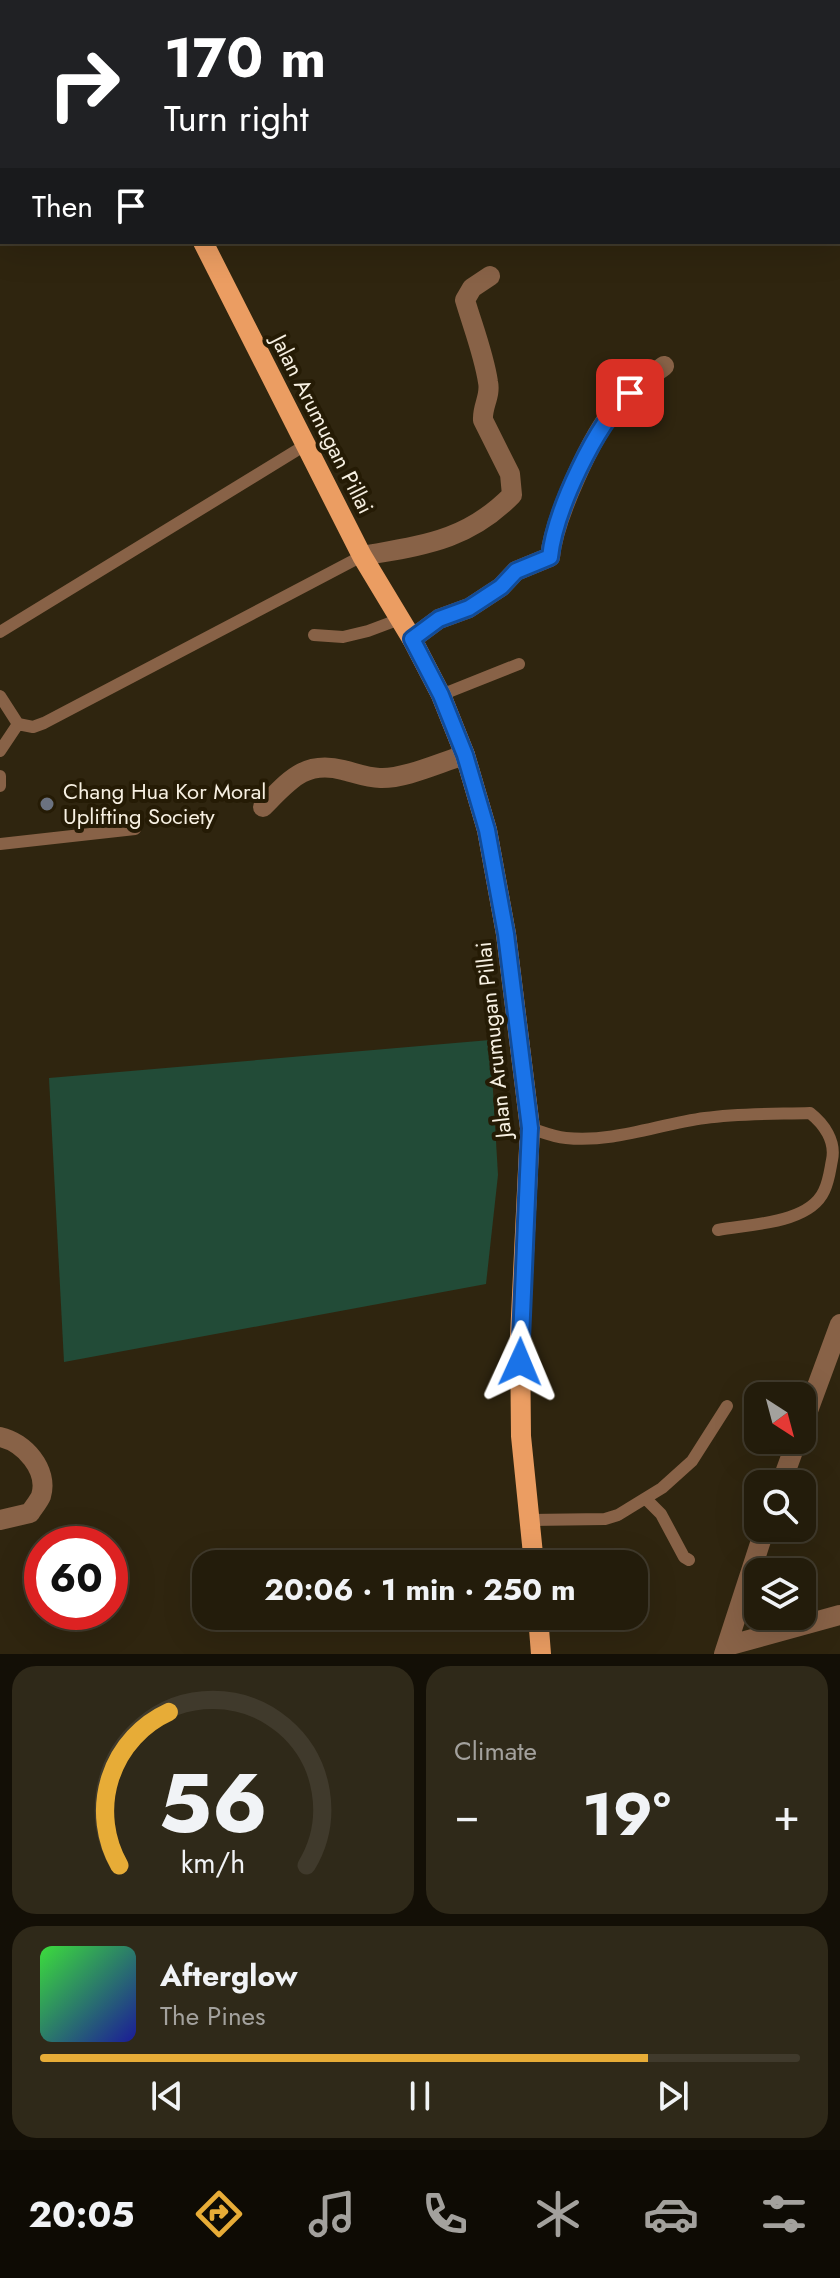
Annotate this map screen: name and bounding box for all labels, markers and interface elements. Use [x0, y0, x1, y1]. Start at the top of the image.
text: 170 m [164, 17, 326, 98]
icon: right [32, 32, 136, 136]
text: Turn right [164, 92, 309, 144]
icon: arrive [109, 184, 153, 228]
text: Then [32, 185, 93, 228]
street label: Jalan Arumugan Pillai [263, 326, 382, 519]
pin [596, 359, 664, 427]
icon: arrive [608, 371, 652, 415]
place label: Chang Hua Kor Moral Uplifting Society [63, 775, 266, 832]
marker: Chang Hua Kor Moral Uplifting Society [38, 795, 56, 813]
street label: Jalan Arumugan Pillai [467, 940, 520, 1143]
position arrow [478, 1320, 562, 1404]
north arrow [744, 1382, 816, 1454]
map controls [744, 1382, 816, 1630]
button: search [744, 1470, 816, 1542]
speed limit sign: 60 [24, 1526, 128, 1630]
button: layers [744, 1558, 816, 1630]
text: 20:06 · 1 min · 250 m [264, 1568, 576, 1611]
text: Climate [454, 1732, 537, 1770]
text: 56 [158, 1743, 268, 1863]
text: 19° [582, 1771, 671, 1858]
text: − [454, 1783, 480, 1847]
text: + [773, 1783, 800, 1847]
text: km/h [181, 1842, 245, 1884]
text: Afterglow [160, 1954, 297, 1997]
text: The Pines [160, 1997, 265, 2035]
icon: previous [145, 2074, 189, 2118]
icon: pause [398, 2074, 442, 2118]
icon: next [651, 2074, 695, 2118]
icon: directions [191, 2186, 247, 2242]
icon: music [304, 2186, 360, 2242]
icon: phone [417, 2186, 473, 2242]
icon: climate [530, 2186, 586, 2242]
icon: car [643, 2186, 699, 2242]
icon: filters [756, 2186, 812, 2242]
text: 20:05 [28, 2188, 135, 2240]

